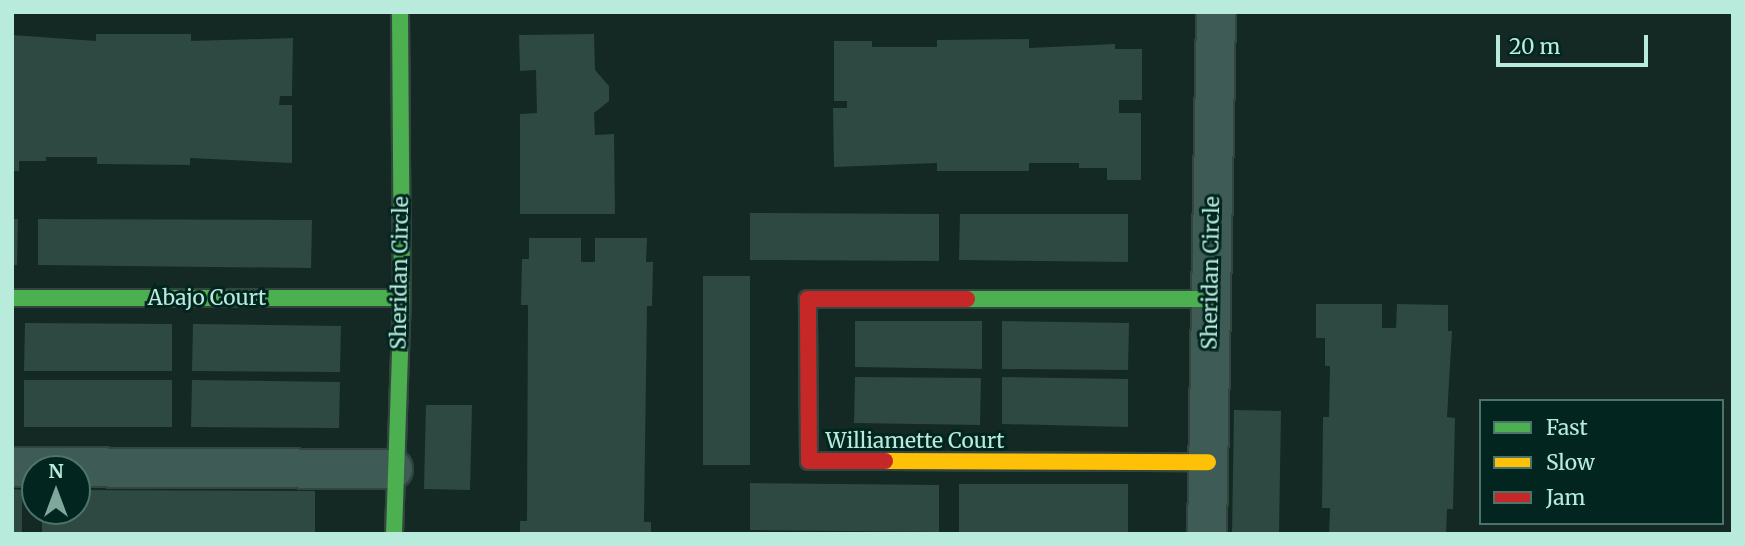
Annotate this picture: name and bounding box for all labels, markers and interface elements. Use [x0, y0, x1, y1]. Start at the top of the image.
scale bar [1500, 21, 1652, 65]
text: 20 m [1509, 33, 1560, 60]
street label: Sheridan Circle [386, 196, 414, 350]
street label: Sheridan Circle [1197, 196, 1225, 350]
street label: Abajo Court [148, 285, 266, 311]
legend [1479, 399, 1724, 525]
text: Fast [1546, 414, 1588, 441]
street label: Williamette Court [826, 428, 1004, 454]
text: Slow [1546, 449, 1595, 476]
north arrow [21, 455, 91, 525]
text: N [48, 459, 64, 483]
text: Jam [1546, 484, 1585, 511]

